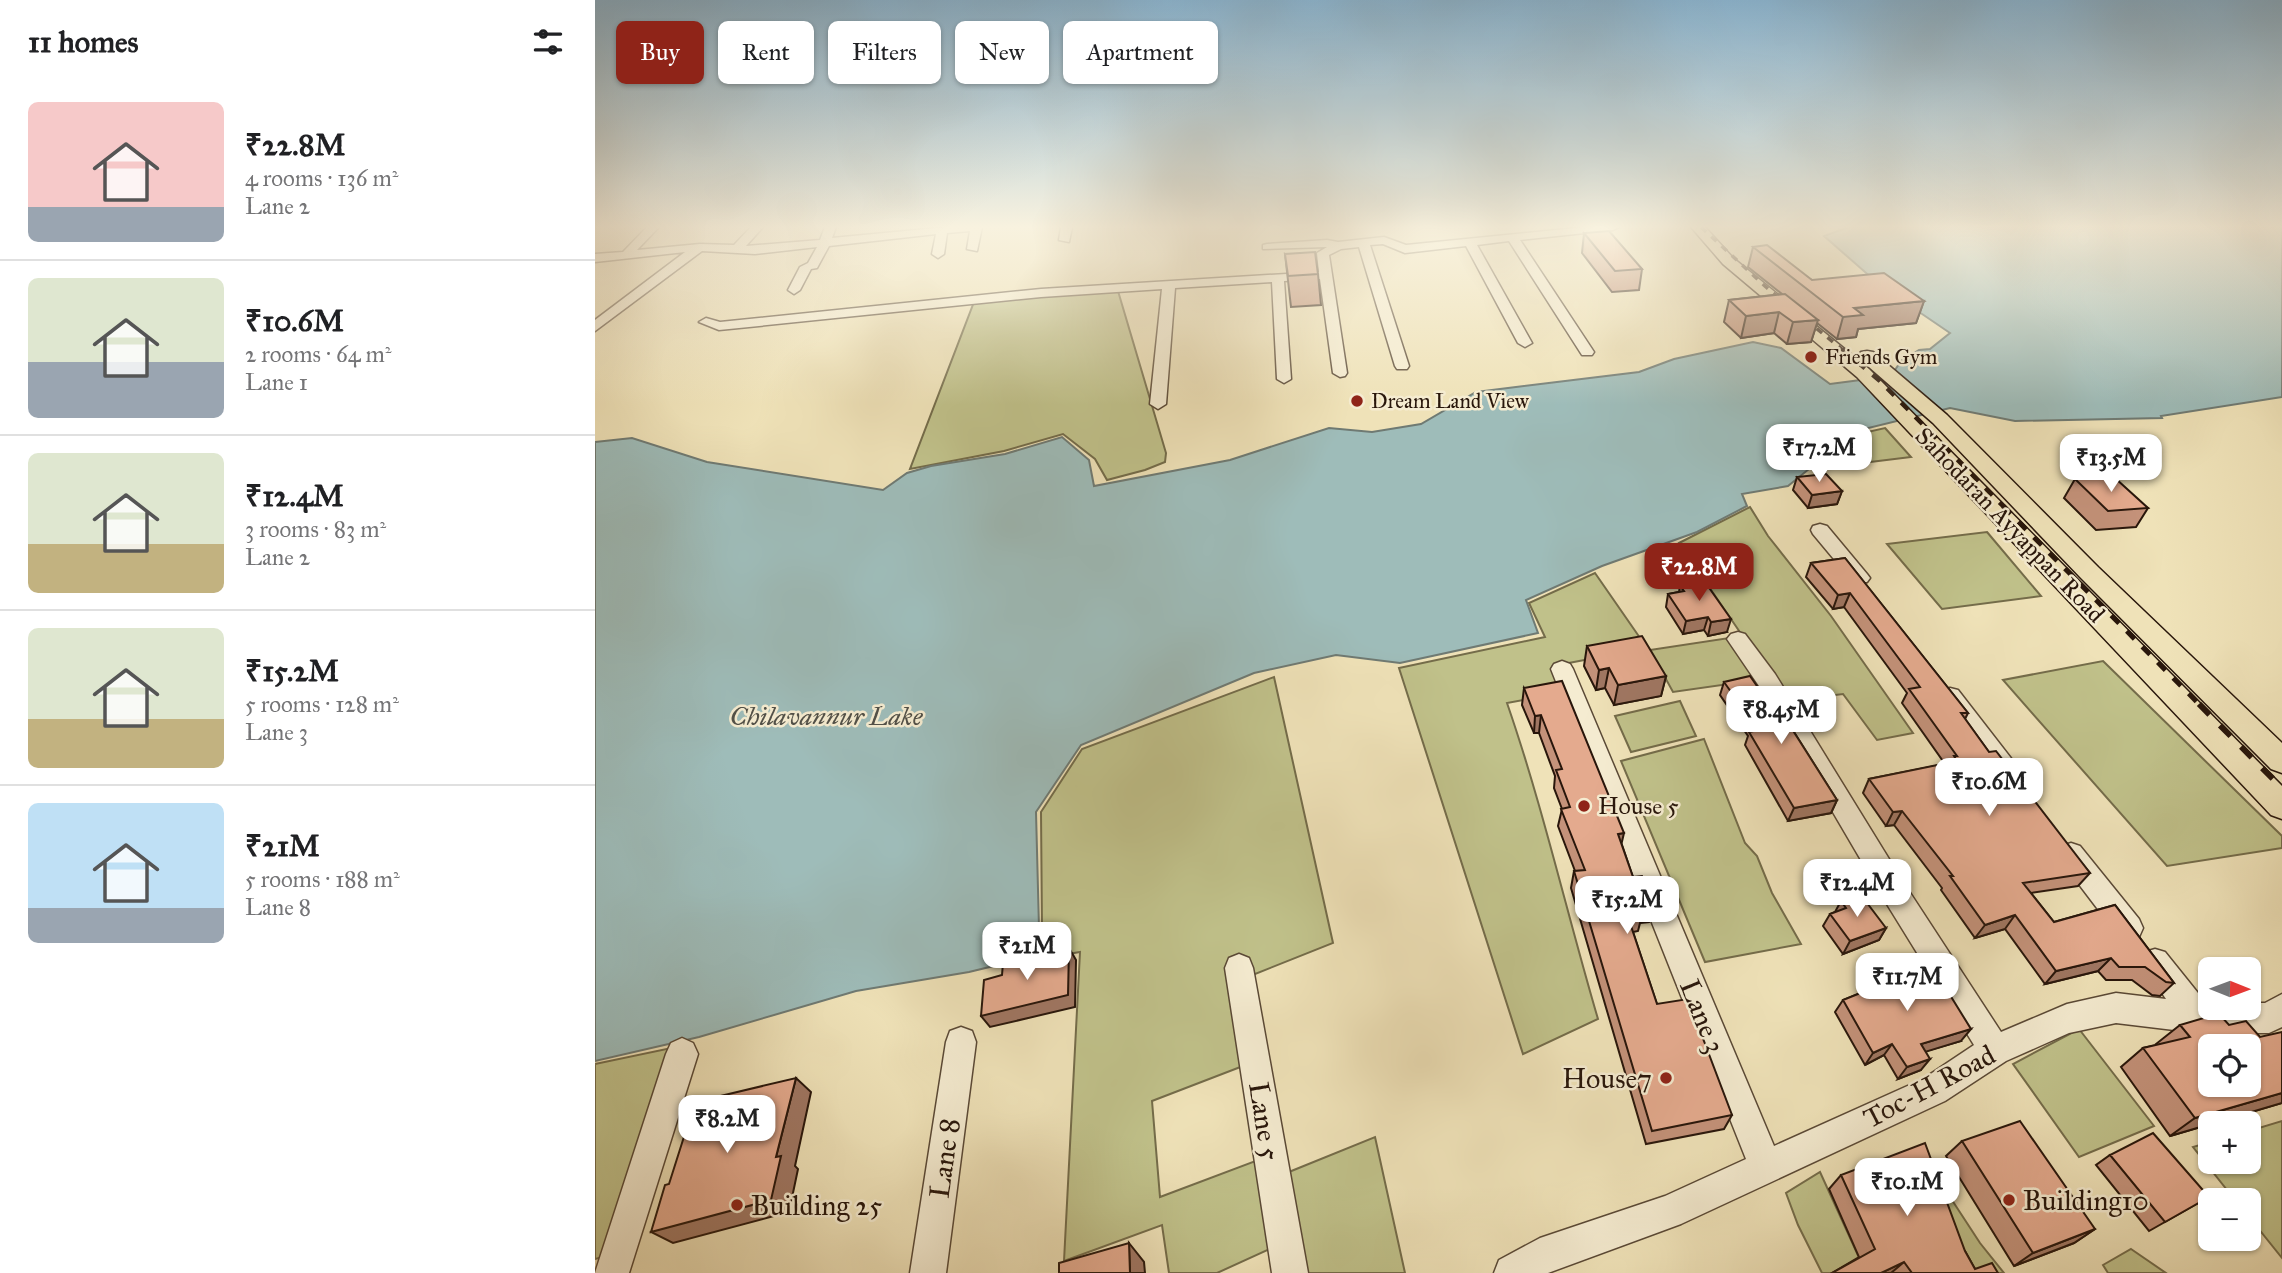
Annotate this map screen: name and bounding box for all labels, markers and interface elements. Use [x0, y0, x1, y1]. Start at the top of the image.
chip: Buy [616, 21, 704, 84]
chip: Rent [718, 21, 814, 84]
chip: Filters [828, 21, 941, 84]
chip: New [955, 21, 1049, 84]
chip: Apartment [1063, 21, 1218, 84]
icon: filters [529, 23, 567, 61]
text: 11 homes [28, 24, 139, 60]
text: ₹22.8M [245, 127, 345, 163]
icon: home [84, 130, 168, 214]
text: 4 rooms · 136 m² [245, 164, 398, 192]
text: Lane 2 [245, 192, 310, 220]
text: ₹10.6M [245, 303, 344, 339]
icon: home [84, 306, 168, 390]
text: 2 rooms · 64 m² [245, 340, 391, 368]
place label: Friends Gym [1825, 344, 1938, 370]
marker: Friends Gym [1803, 349, 1819, 365]
text: Lane 1 [245, 368, 308, 396]
place label: Dream Land View [1371, 388, 1529, 414]
marker: Dream Land View [1349, 393, 1365, 409]
street label: Sahodaran Ayyappan Road [1909, 421, 2111, 629]
pin: ₹17.2M [1762, 424, 1876, 484]
text: ₹17.2M [1782, 433, 1856, 461]
pin: ₹13.5M [2054, 434, 2168, 494]
text: ₹13.5M [2076, 443, 2146, 471]
text: ₹12.4M [245, 478, 344, 514]
icon: home [84, 481, 168, 565]
text: 3 rooms · 83 m² [245, 515, 386, 543]
text: Lane 2 [245, 543, 310, 571]
pin: ₹22.8M [1642, 544, 1756, 603]
text: ₹22.8M [1661, 552, 1737, 580]
text: ₹15.2M [245, 653, 339, 689]
icon: home [84, 656, 168, 740]
pin: ₹8.45M [1724, 686, 1838, 746]
text: 5 rooms · 128 m² [245, 690, 399, 718]
text: ₹8.45M [1742, 695, 1820, 723]
water label: Chilavannur Lake [730, 700, 924, 732]
text: Lane 3 [245, 718, 308, 746]
pin: ₹10.6M [1932, 758, 2046, 818]
text: ₹10.6M [1951, 767, 2027, 795]
place label: House 5 [1598, 791, 1679, 821]
marker: House 5 [1576, 798, 1592, 814]
text: ₹21M [245, 828, 320, 864]
icon: home [84, 831, 168, 915]
pin: ₹12.4M [1800, 860, 1914, 919]
text: 5 rooms · 188 m² [245, 865, 400, 893]
text: ₹12.4M [1819, 868, 1895, 896]
pin: ₹15.2M [1570, 876, 1684, 936]
text: ₹15.2M [1591, 885, 1663, 913]
text: Lane 8 [245, 893, 311, 921]
pin: ₹21M [986, 922, 1068, 982]
text: ₹21M [998, 931, 1056, 959]
pin: ₹11.7M [1850, 954, 1964, 1013]
north arrow [2198, 957, 2261, 1020]
map controls [2198, 957, 2261, 1251]
text: ₹11.7M [1872, 962, 1942, 990]
street label: Lane 3 [1672, 974, 1733, 1058]
button: locate [2198, 1034, 2261, 1097]
street label: Toc-H Road [1857, 1037, 2001, 1136]
place label: House7 [1562, 1061, 1652, 1096]
marker: House7 [1658, 1070, 1674, 1086]
street label: Lane 5 [1241, 1080, 1288, 1163]
pin: ₹8.2M [678, 1096, 776, 1155]
text: ₹8.2M [694, 1104, 760, 1132]
button: + [2198, 1111, 2261, 1174]
street label: Lane 8 [922, 1116, 967, 1200]
pin: ₹10.1M [1850, 1158, 1964, 1218]
text: ₹10.1M [1870, 1167, 1944, 1195]
place label: Building10 [2023, 1183, 2149, 1218]
place label: Building 25 [751, 1188, 882, 1223]
button: − [2198, 1188, 2261, 1251]
marker: Building10 [2001, 1192, 2017, 1208]
marker: Building 25 [729, 1197, 745, 1213]

